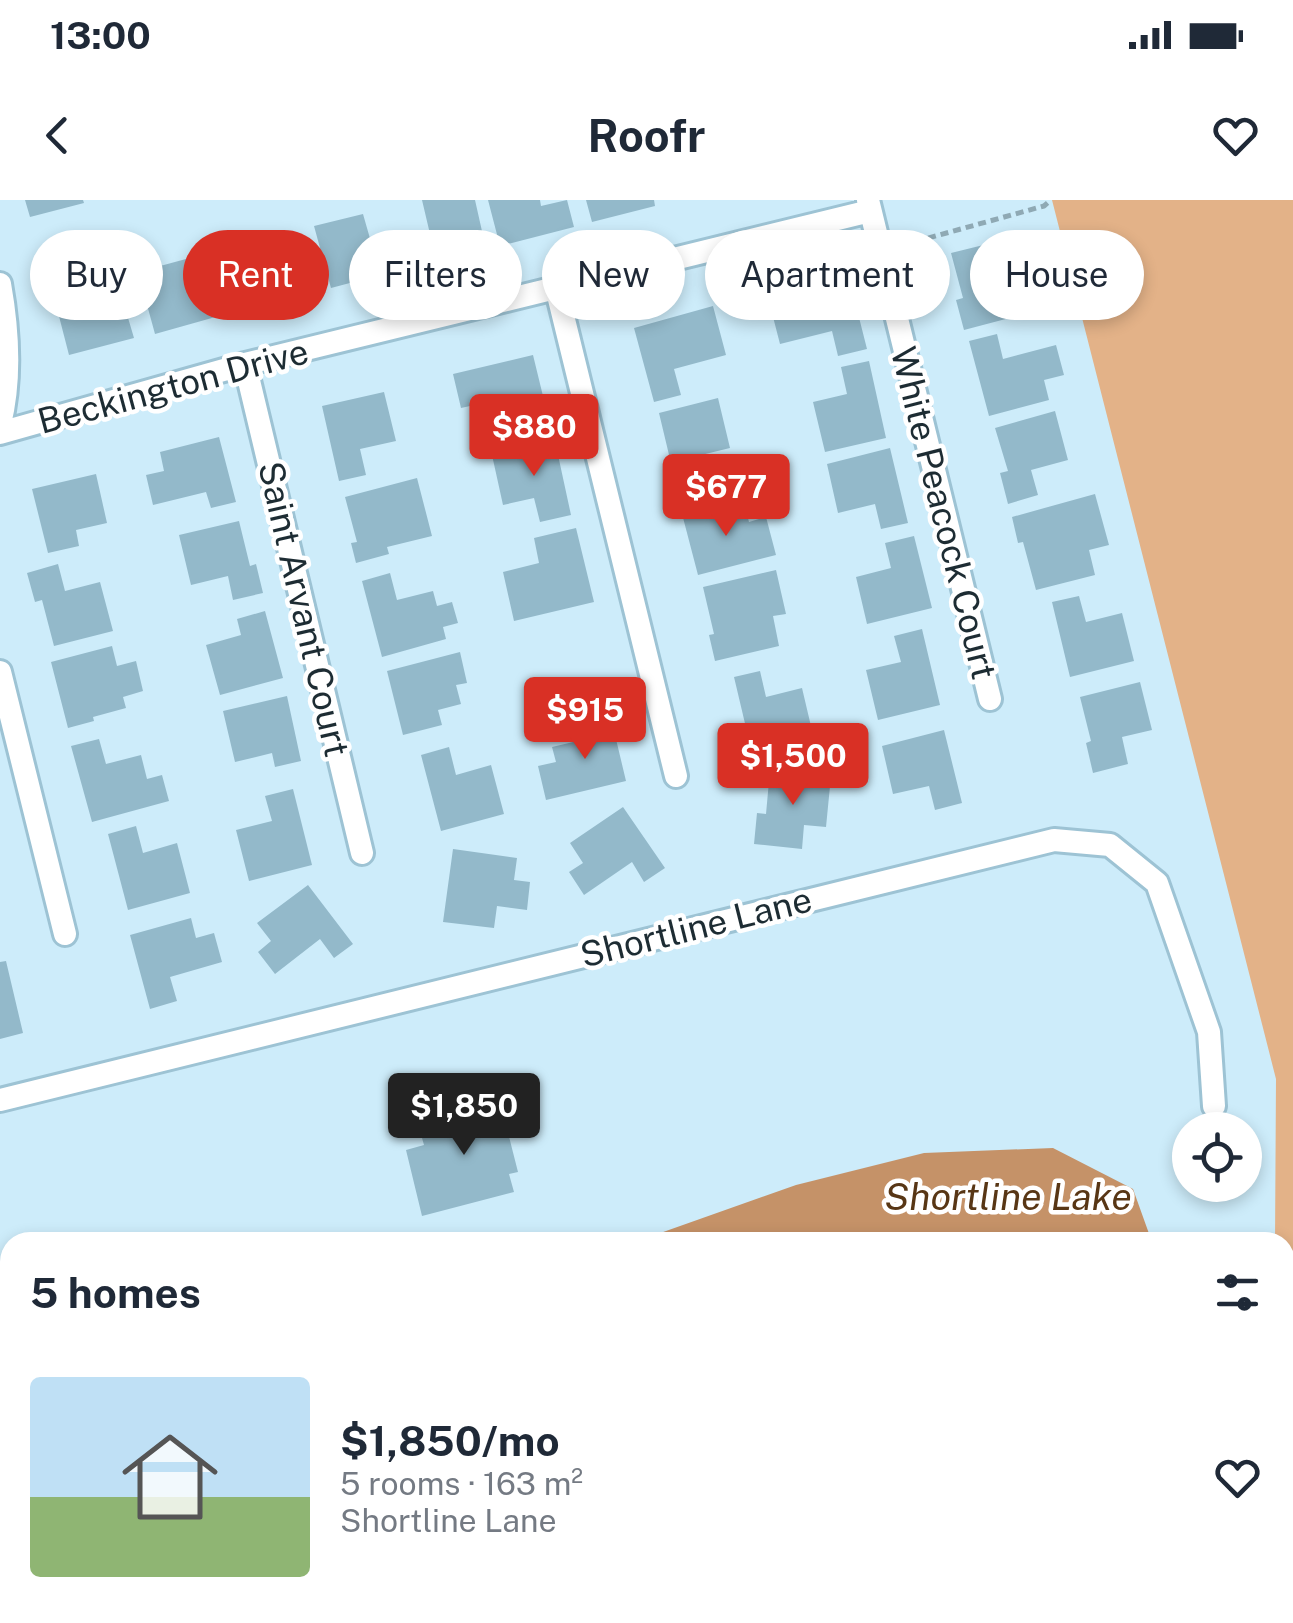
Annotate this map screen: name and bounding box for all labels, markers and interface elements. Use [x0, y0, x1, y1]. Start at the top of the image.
text: 13:00 [50, 13, 151, 58]
icon: back [30, 108, 85, 163]
icon: heart [1208, 108, 1263, 163]
text: Roofr [587, 109, 706, 162]
chip: Buy [30, 230, 163, 320]
chip: Rent [183, 230, 329, 320]
chip: Filters [349, 230, 522, 320]
chip: New [542, 230, 685, 320]
chip: Apartment [705, 230, 950, 320]
chip: House [970, 230, 1144, 320]
street label: Beckington Drive [33, 330, 313, 442]
street label: White Peacock Court [883, 343, 1005, 683]
pin: $880 [475, 394, 593, 479]
text: $880 [491, 408, 577, 445]
pin: $677 [667, 454, 785, 539]
street label: Saint Arvant Court [250, 458, 358, 760]
text: $677 [685, 468, 767, 505]
pin: $915 [526, 677, 644, 762]
text: $915 [546, 691, 624, 728]
pin: $1,500 [712, 723, 874, 808]
text: $1,500 [739, 737, 847, 774]
street label: Shortline Lane [576, 878, 816, 976]
pin: $1,850 [383, 1073, 545, 1158]
text: $1,850 [410, 1087, 518, 1124]
map controls [1172, 1112, 1262, 1202]
button: locate [1172, 1112, 1262, 1202]
water label: Shortline Lake [884, 1174, 1132, 1219]
icon: filters [1210, 1265, 1265, 1320]
text: 5 homes [30, 1268, 201, 1317]
text: $1,850/mo [340, 1416, 560, 1465]
icon: home [110, 1417, 230, 1537]
icon: heart [1210, 1450, 1265, 1505]
text: 5 rooms · 163 m² [340, 1465, 583, 1502]
text: Shortline Lane [340, 1502, 557, 1539]

